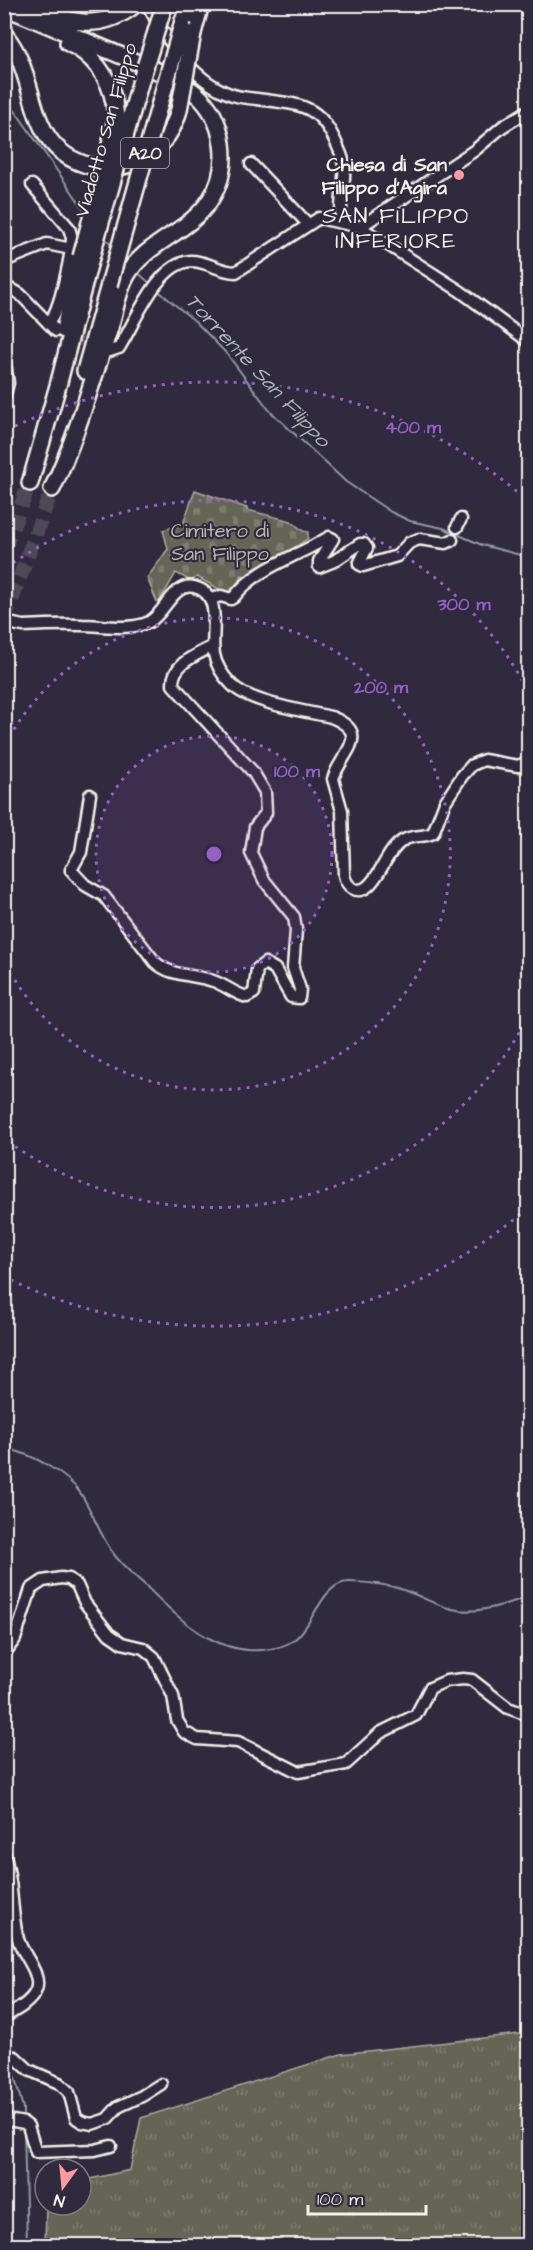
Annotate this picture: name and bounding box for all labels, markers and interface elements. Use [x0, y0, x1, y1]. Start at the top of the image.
street label: Viadotto San Filippo [68, 40, 144, 221]
road number: A20 [121, 138, 169, 168]
place label: Chiesa di San Filippo d'Agira [322, 151, 448, 203]
marker: Chiesa di San Filippo d'Agira [452, 168, 466, 182]
district label: SAN FILIPPO INFERIORE [322, 201, 470, 257]
water label: Torrente San Filippo [179, 287, 338, 455]
text: 400 m [385, 415, 442, 440]
park label: Cimitero di San Filippo [171, 517, 269, 568]
text: 300 m [436, 592, 492, 617]
text: 200 m [353, 675, 409, 700]
text: 100 m [274, 759, 321, 784]
centre of rings [204, 844, 224, 864]
north arrow [33, 2157, 93, 2217]
scale bar [308, 2178, 426, 2216]
text: 100 m [317, 2187, 363, 2212]
text: N [52, 2189, 67, 2212]

